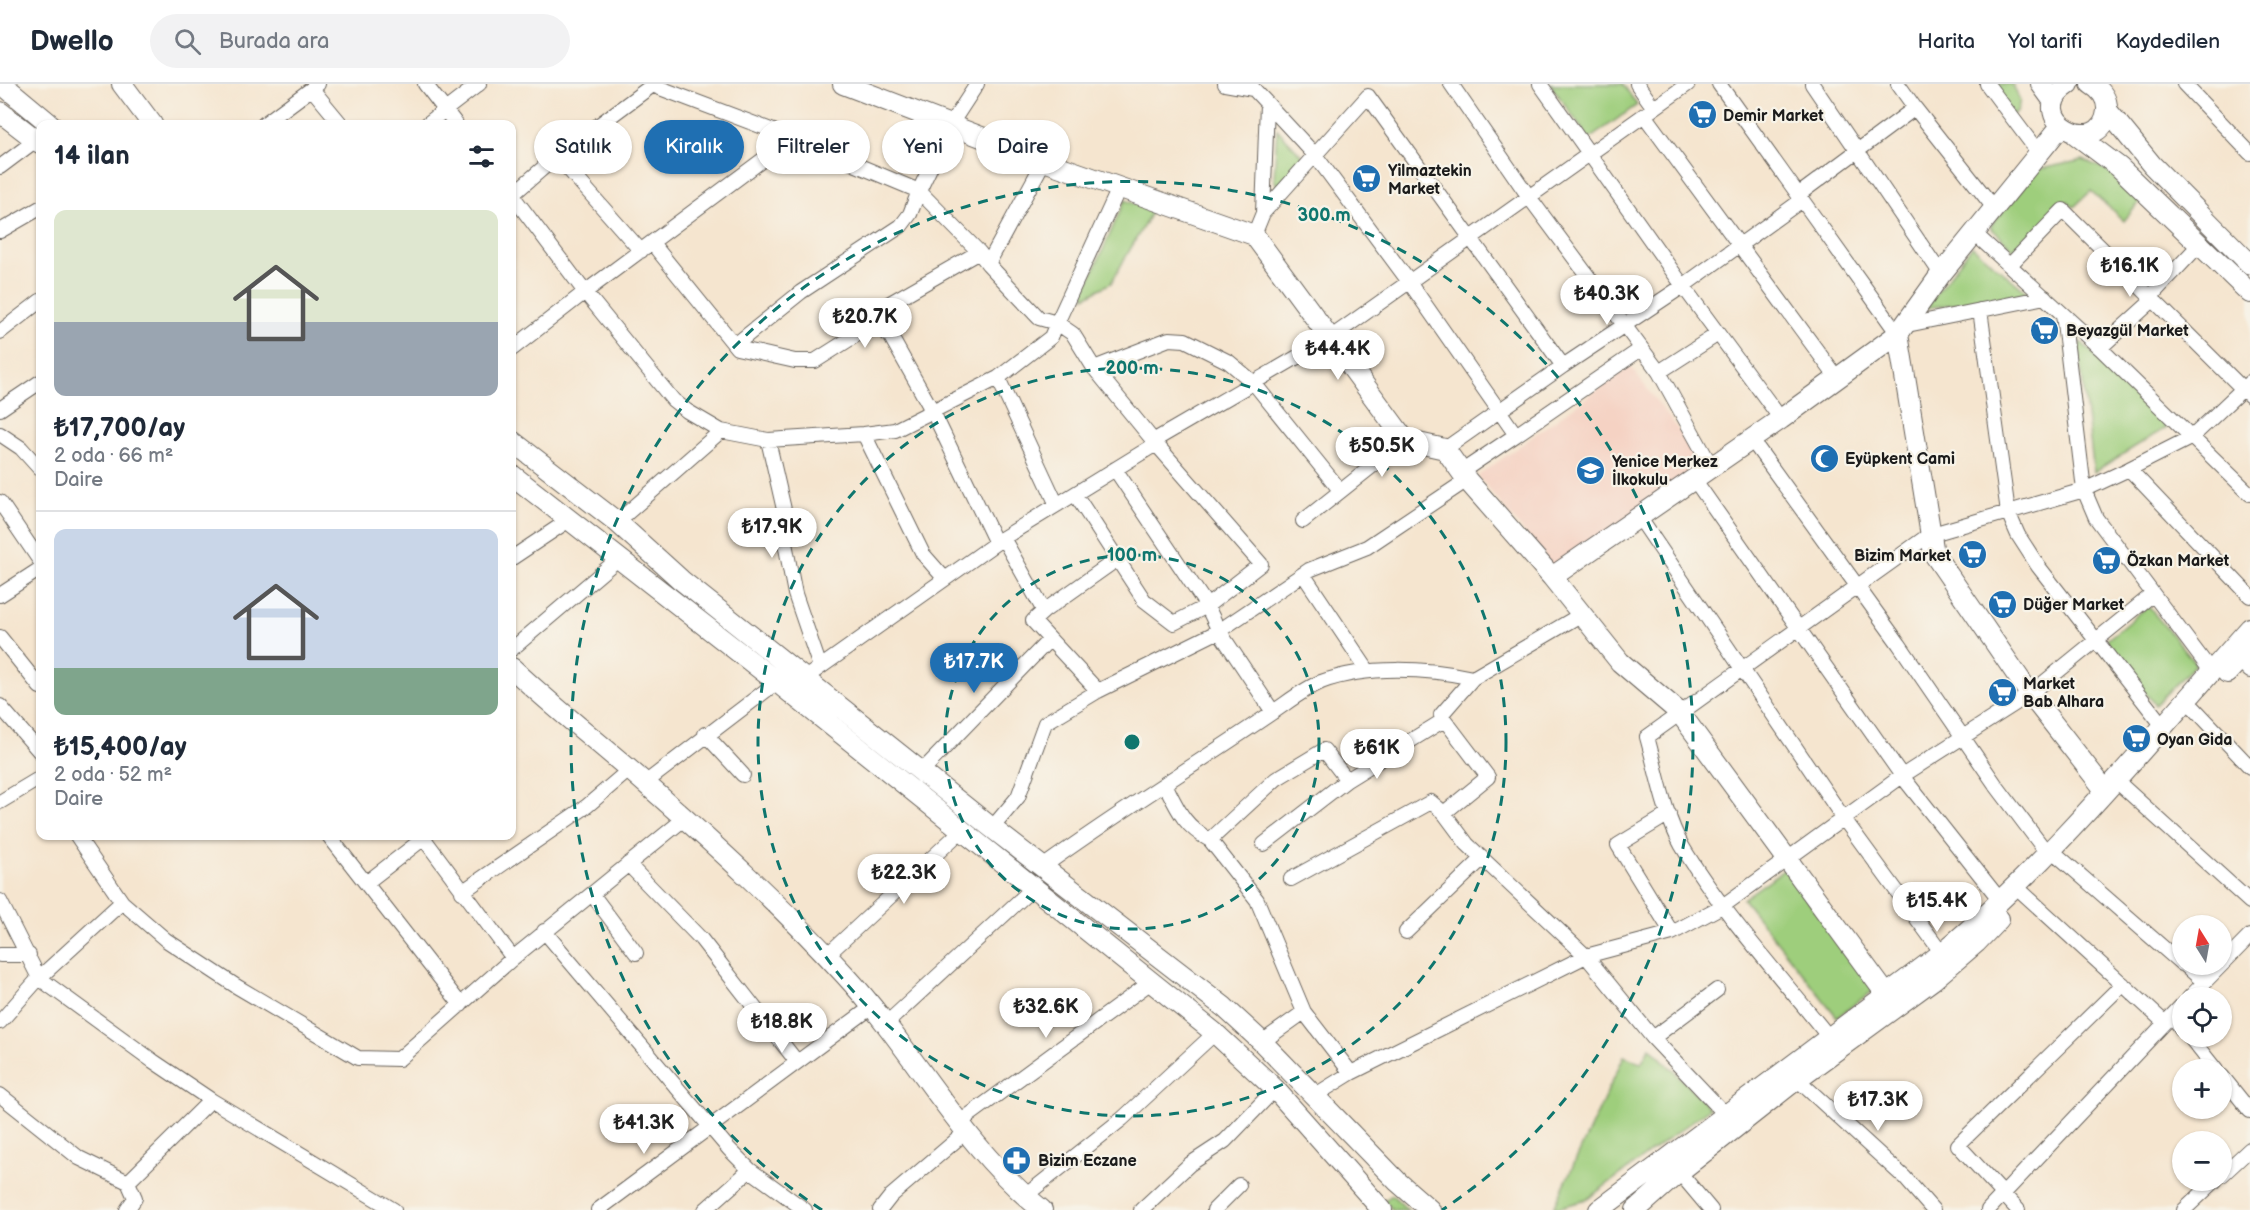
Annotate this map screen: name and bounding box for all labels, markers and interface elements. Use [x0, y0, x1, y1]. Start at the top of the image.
search box [150, 14, 570, 68]
text: Dwello [30, 25, 114, 58]
icon: search [171, 25, 204, 58]
text: Burada ara [219, 28, 329, 55]
text: Harita [1918, 29, 1975, 54]
text: Yol tarifi [2008, 29, 2083, 54]
text: Kaydedilen [2116, 29, 2220, 54]
supermarket icon: Demir Market [1686, 99, 1718, 131]
place label: Demir Market [1723, 107, 1824, 126]
chip: Satılık [534, 120, 632, 174]
chip: Kiralık [644, 120, 744, 174]
chip: Filtreler [756, 120, 870, 174]
chip: Yeni [882, 120, 964, 174]
chip: Daire [976, 120, 1070, 174]
icon: filters [465, 140, 498, 173]
text: 14 ilan [54, 141, 130, 172]
place label: Yilmaztekin Market [1388, 162, 1472, 199]
supermarket icon: Yilmaztekin Market [1351, 163, 1383, 195]
text: 300 m [1297, 205, 1351, 226]
pin: ₺16.1K [2081, 247, 2179, 298]
icon: home [222, 249, 330, 357]
text: ₺16.1K [2101, 254, 2159, 278]
pin: ₺40.3K [1558, 275, 1656, 326]
text: ₺40.3K [1574, 282, 1640, 306]
pin: ₺20.7K [816, 298, 914, 349]
text: ₺20.7K [833, 305, 897, 329]
supermarket icon: Beyazgül Market [2029, 314, 2061, 346]
place label: Beyazgül Market [2066, 322, 2189, 341]
pin: ₺44.4K [1289, 330, 1387, 381]
text: ₺44.4K [1306, 337, 1370, 361]
text: 200 m [1105, 358, 1159, 379]
text: ₺17,700/ay [54, 413, 185, 444]
pin: ₺50.5K [1333, 427, 1431, 478]
text: ₺50.5K [1350, 434, 1414, 458]
mosque icon: Eyüpkent Cami [1808, 442, 1840, 474]
text: 2 oda · 66 m² [54, 444, 173, 468]
place label: Eyüpkent Cami [1845, 450, 1955, 469]
place label: Yenice Merkez İlkokulu [1612, 453, 1718, 490]
school or university icon: Yenice Merkez İlkokulu [1575, 454, 1607, 486]
text: Daire [54, 468, 103, 492]
pin: ₺17.9K [723, 508, 821, 559]
text: ₺17.9K [742, 515, 802, 539]
supermarket icon: Bizim Market [1956, 539, 1988, 571]
supermarket icon: Özkan Market [2090, 544, 2122, 576]
text: 100 m [1107, 545, 1157, 566]
place label: Bizim Market [1854, 547, 1952, 566]
place label: Özkan Market [2127, 550, 2230, 571]
icon: home [222, 568, 330, 676]
supermarket icon: Düğer Market [1986, 588, 2018, 620]
place label: Düğer Market [2023, 596, 2125, 615]
pin: ₺17.7K [925, 643, 1023, 694]
text: ₺17.7K [944, 650, 1004, 674]
place label: Market Bab Alhara [2023, 675, 2104, 712]
supermarket icon: Market Bab Alhara [1986, 676, 2018, 708]
supermarket icon: Oyan Gida [2120, 723, 2152, 755]
pin: ₺61K [1341, 729, 1413, 780]
place label: Oyan Gida [2157, 731, 2233, 750]
text: ₺15,400/ay [54, 732, 187, 763]
centre of rings [1122, 732, 1142, 752]
text: ₺61K [1354, 736, 1400, 760]
text: 2 oda · 52 m² [54, 763, 172, 787]
text: Daire [54, 787, 103, 811]
pin: ₺22.3K [855, 854, 953, 905]
text: ₺22.3K [871, 861, 937, 885]
pin: ₺15.4K [1888, 882, 1986, 933]
text: ₺15.4K [1906, 889, 1968, 913]
north arrow [2172, 915, 2232, 975]
map controls [2172, 915, 2232, 1191]
button: locate [2172, 987, 2232, 1047]
pin: ₺32.6K [997, 988, 1095, 1039]
text: ₺32.6K [1013, 995, 1079, 1019]
pin: ₺18.8K [733, 1003, 831, 1054]
text: ₺18.8K [751, 1010, 813, 1034]
button: + [2172, 1059, 2232, 1119]
pin: ₺17.3K [1829, 1081, 1927, 1132]
text: ₺17.3K [1848, 1088, 1908, 1112]
pin: ₺41.3K [595, 1104, 693, 1155]
text: ₺41.3K [614, 1111, 674, 1135]
button: − [2172, 1131, 2232, 1191]
pharmacy icon: Bizim Eczane [1001, 1144, 1033, 1176]
place label: Bizim Eczane [1038, 1152, 1137, 1171]

